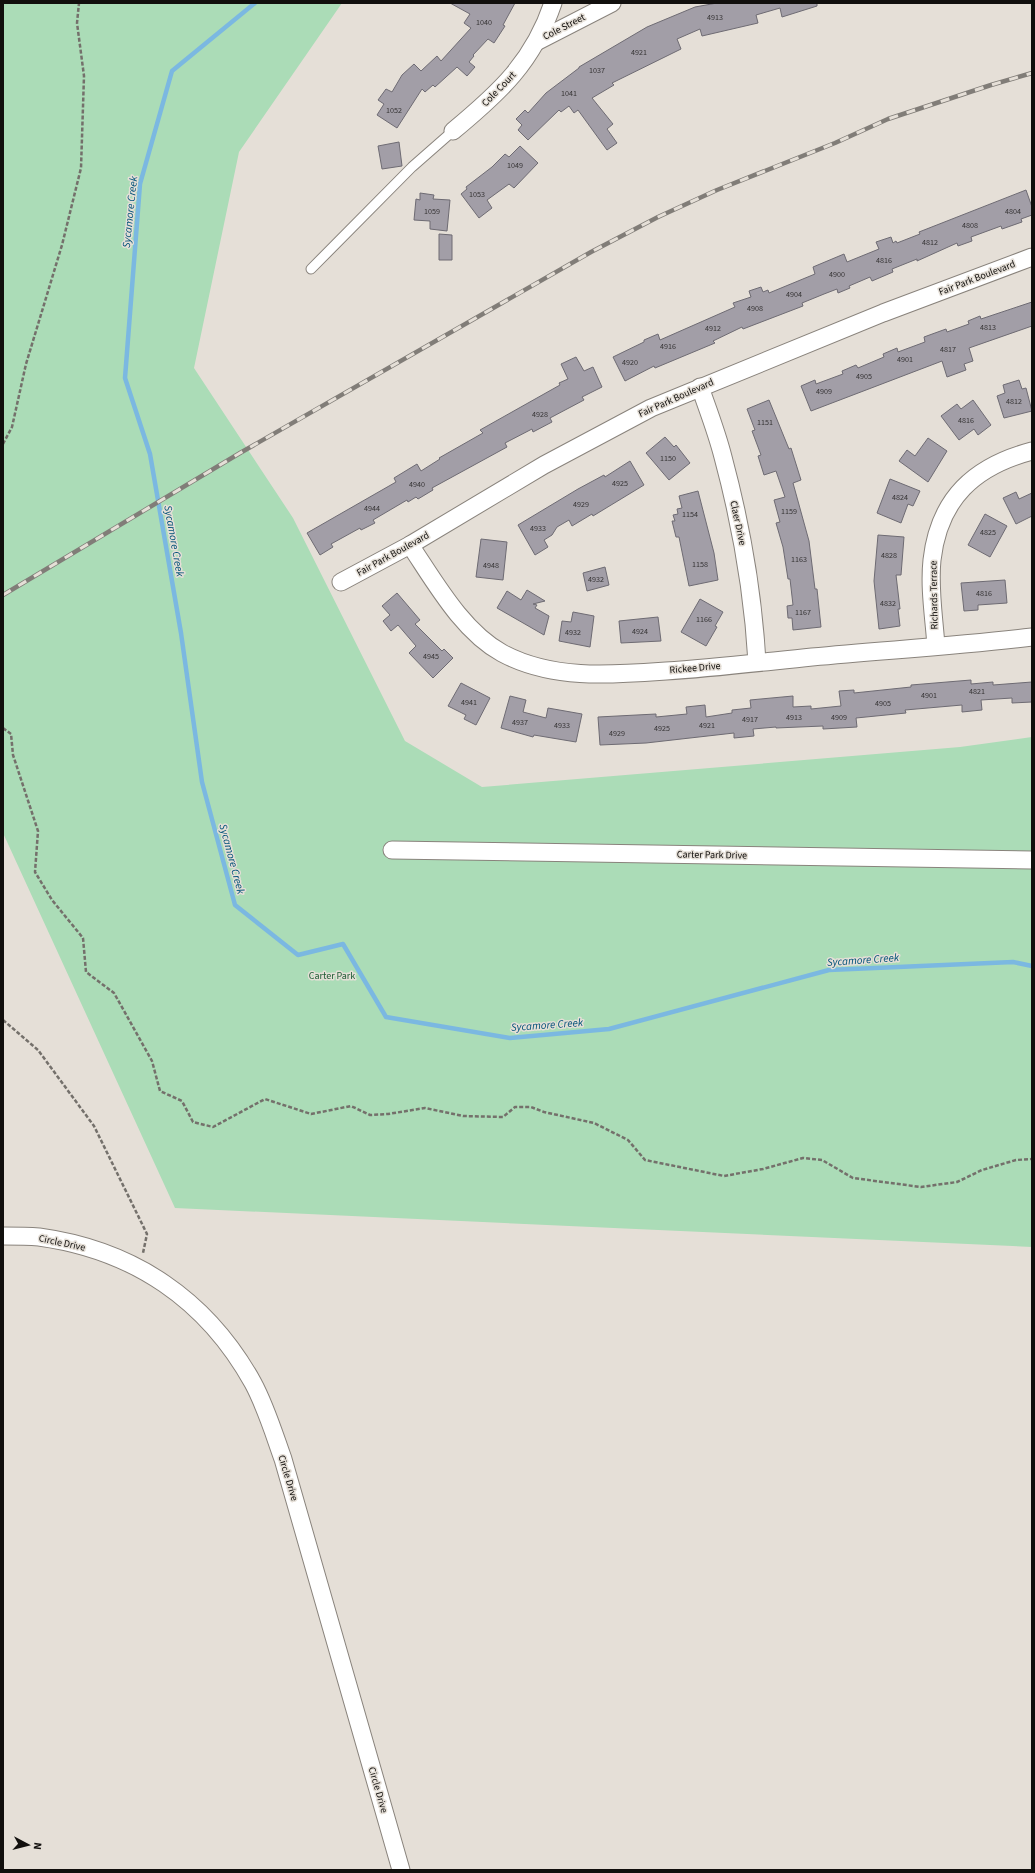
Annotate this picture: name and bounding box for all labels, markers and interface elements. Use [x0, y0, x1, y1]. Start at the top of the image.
street label: Cole Street [540, 10, 588, 44]
house number: 4913 [707, 12, 723, 23]
house number: 1040 [476, 17, 492, 28]
house number: 4921 [631, 47, 647, 58]
house number: 1037 [589, 65, 605, 76]
street label: Cole Court [479, 68, 520, 110]
house number: 1041 [561, 88, 577, 99]
house number: 1052 [386, 105, 402, 116]
house number: 1049 [507, 160, 523, 171]
water label: Sycamore Creek [119, 175, 141, 249]
house number: 1053 [469, 189, 485, 200]
house number: 1059 [424, 206, 440, 217]
house number: 4804 [1005, 206, 1021, 217]
house number: 4808 [962, 220, 978, 231]
house number: 4812 [922, 237, 938, 248]
house number: 4816 [876, 255, 892, 266]
street label: Fair Park Boulevard [937, 257, 1017, 299]
house number: 4900 [829, 269, 845, 280]
house number: 4904 [786, 289, 802, 300]
house number: 4908 [747, 303, 763, 314]
house number: 4813 [980, 322, 996, 333]
house number: 4912 [705, 323, 721, 334]
house number: 4916 [660, 341, 676, 352]
house number: 4817 [940, 344, 956, 355]
house number: 4901 [897, 354, 913, 365]
house number: 4920 [622, 357, 638, 368]
house number: 4905 [856, 371, 872, 382]
street label: Fair Park Boulevard [636, 375, 716, 421]
house number: 4909 [816, 386, 832, 397]
house number: 4812 [1006, 396, 1022, 407]
house number: 4928 [532, 409, 548, 420]
house number: 4816 [958, 415, 974, 426]
house number: 1151 [757, 417, 773, 428]
house number: 1150 [660, 453, 676, 464]
house number: 4925 [612, 478, 628, 489]
house number: 4940 [409, 479, 425, 490]
house number: 4824 [892, 492, 908, 503]
house number: 4929 [573, 499, 589, 510]
street label: Claer Drive [726, 499, 750, 547]
house number: 4944 [364, 503, 380, 514]
water label: Sycamore Creek [160, 504, 188, 579]
house number: 1159 [781, 506, 797, 517]
house number: 1154 [682, 509, 698, 520]
house number: 4933 [530, 523, 546, 534]
house number: 4825 [980, 527, 996, 538]
street label: Fair Park Boulevard [354, 528, 432, 580]
house number: 4828 [881, 550, 897, 561]
house number: 1163 [791, 554, 807, 565]
house number: 1158 [692, 559, 708, 570]
house number: 4948 [483, 560, 499, 571]
street label: Richards Terrace [926, 560, 942, 630]
house number: 4932 [588, 574, 604, 585]
house number: 4816 [976, 588, 992, 599]
house number: 4832 [880, 598, 896, 609]
house number: 1167 [795, 607, 811, 618]
house number: 1166 [696, 614, 712, 625]
house number: 4924 [632, 626, 648, 637]
house number: 4932 [565, 627, 581, 638]
house number: 4945 [423, 651, 439, 662]
street label: Rickee Drive [669, 659, 721, 677]
house number: 4821 [969, 686, 985, 697]
house number: 4901 [921, 690, 937, 701]
house number: 4941 [461, 697, 477, 708]
house number: 4905 [875, 698, 891, 709]
house number: 4913 [786, 712, 802, 723]
house number: 4909 [831, 712, 847, 723]
house number: 4917 [742, 714, 758, 725]
house number: 4937 [512, 717, 528, 728]
house number: 4933 [554, 720, 570, 731]
house number: 4921 [699, 720, 715, 731]
house number: 4925 [654, 723, 670, 734]
house number: 4929 [609, 728, 625, 739]
water label: Sycamore Creek [215, 822, 249, 896]
street label: Carter Park Drive [677, 847, 747, 863]
water label: Sycamore Creek [827, 950, 900, 970]
park label: Carter Park [309, 969, 355, 983]
water label: Sycamore Creek [511, 1015, 584, 1035]
street label: Circle Drive [37, 1231, 87, 1255]
street label: Circle Drive [274, 1453, 302, 1503]
street label: Circle Drive [365, 1765, 391, 1815]
north arrow [8, 1825, 48, 1865]
text: N [30, 1842, 45, 1851]

